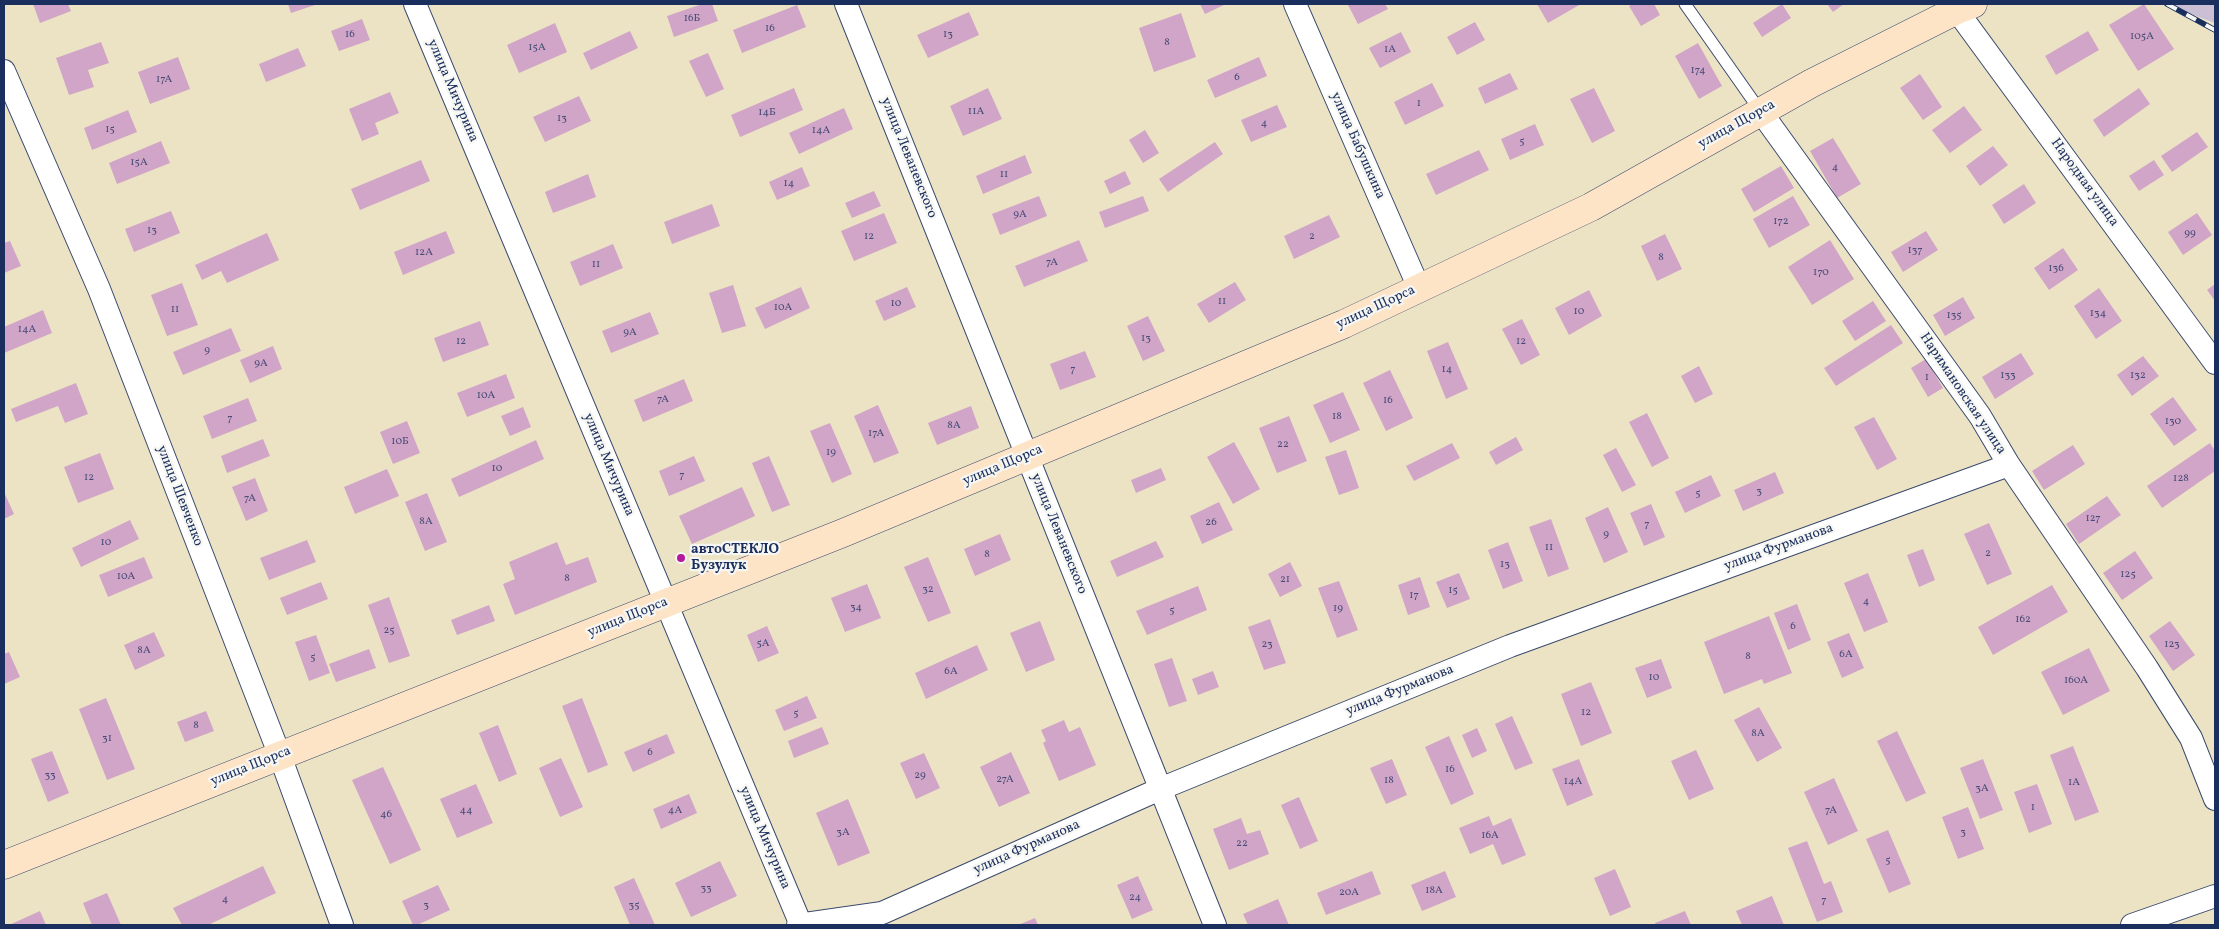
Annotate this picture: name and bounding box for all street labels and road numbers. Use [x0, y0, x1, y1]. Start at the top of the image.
street label: улица Мичурина [423, 37, 481, 145]
street label: улица Бабушкина [1326, 90, 1388, 202]
street label: улица Леваневского [876, 95, 940, 221]
street label: улица Щорса [1696, 97, 1778, 153]
street label: Народная улица [2046, 136, 2122, 230]
street label: улица Щорса [1334, 282, 1418, 334]
street label: Наримановская улица [1915, 330, 2009, 458]
street label: улица Мичурина [579, 411, 637, 519]
street label: улица Щорса [960, 442, 1046, 490]
street label: улица Шевченко [152, 443, 206, 549]
street label: улица Леваневского [1026, 471, 1090, 597]
street label: улица Фурманова [1722, 520, 1836, 576]
street label: улица Щорса [585, 594, 671, 642]
street label: улица Фурманова [1344, 662, 1456, 720]
street label: улица Щорса [208, 743, 294, 791]
street label: улица Мичурина [735, 784, 793, 892]
street label: улица Фурманова [971, 817, 1083, 879]

